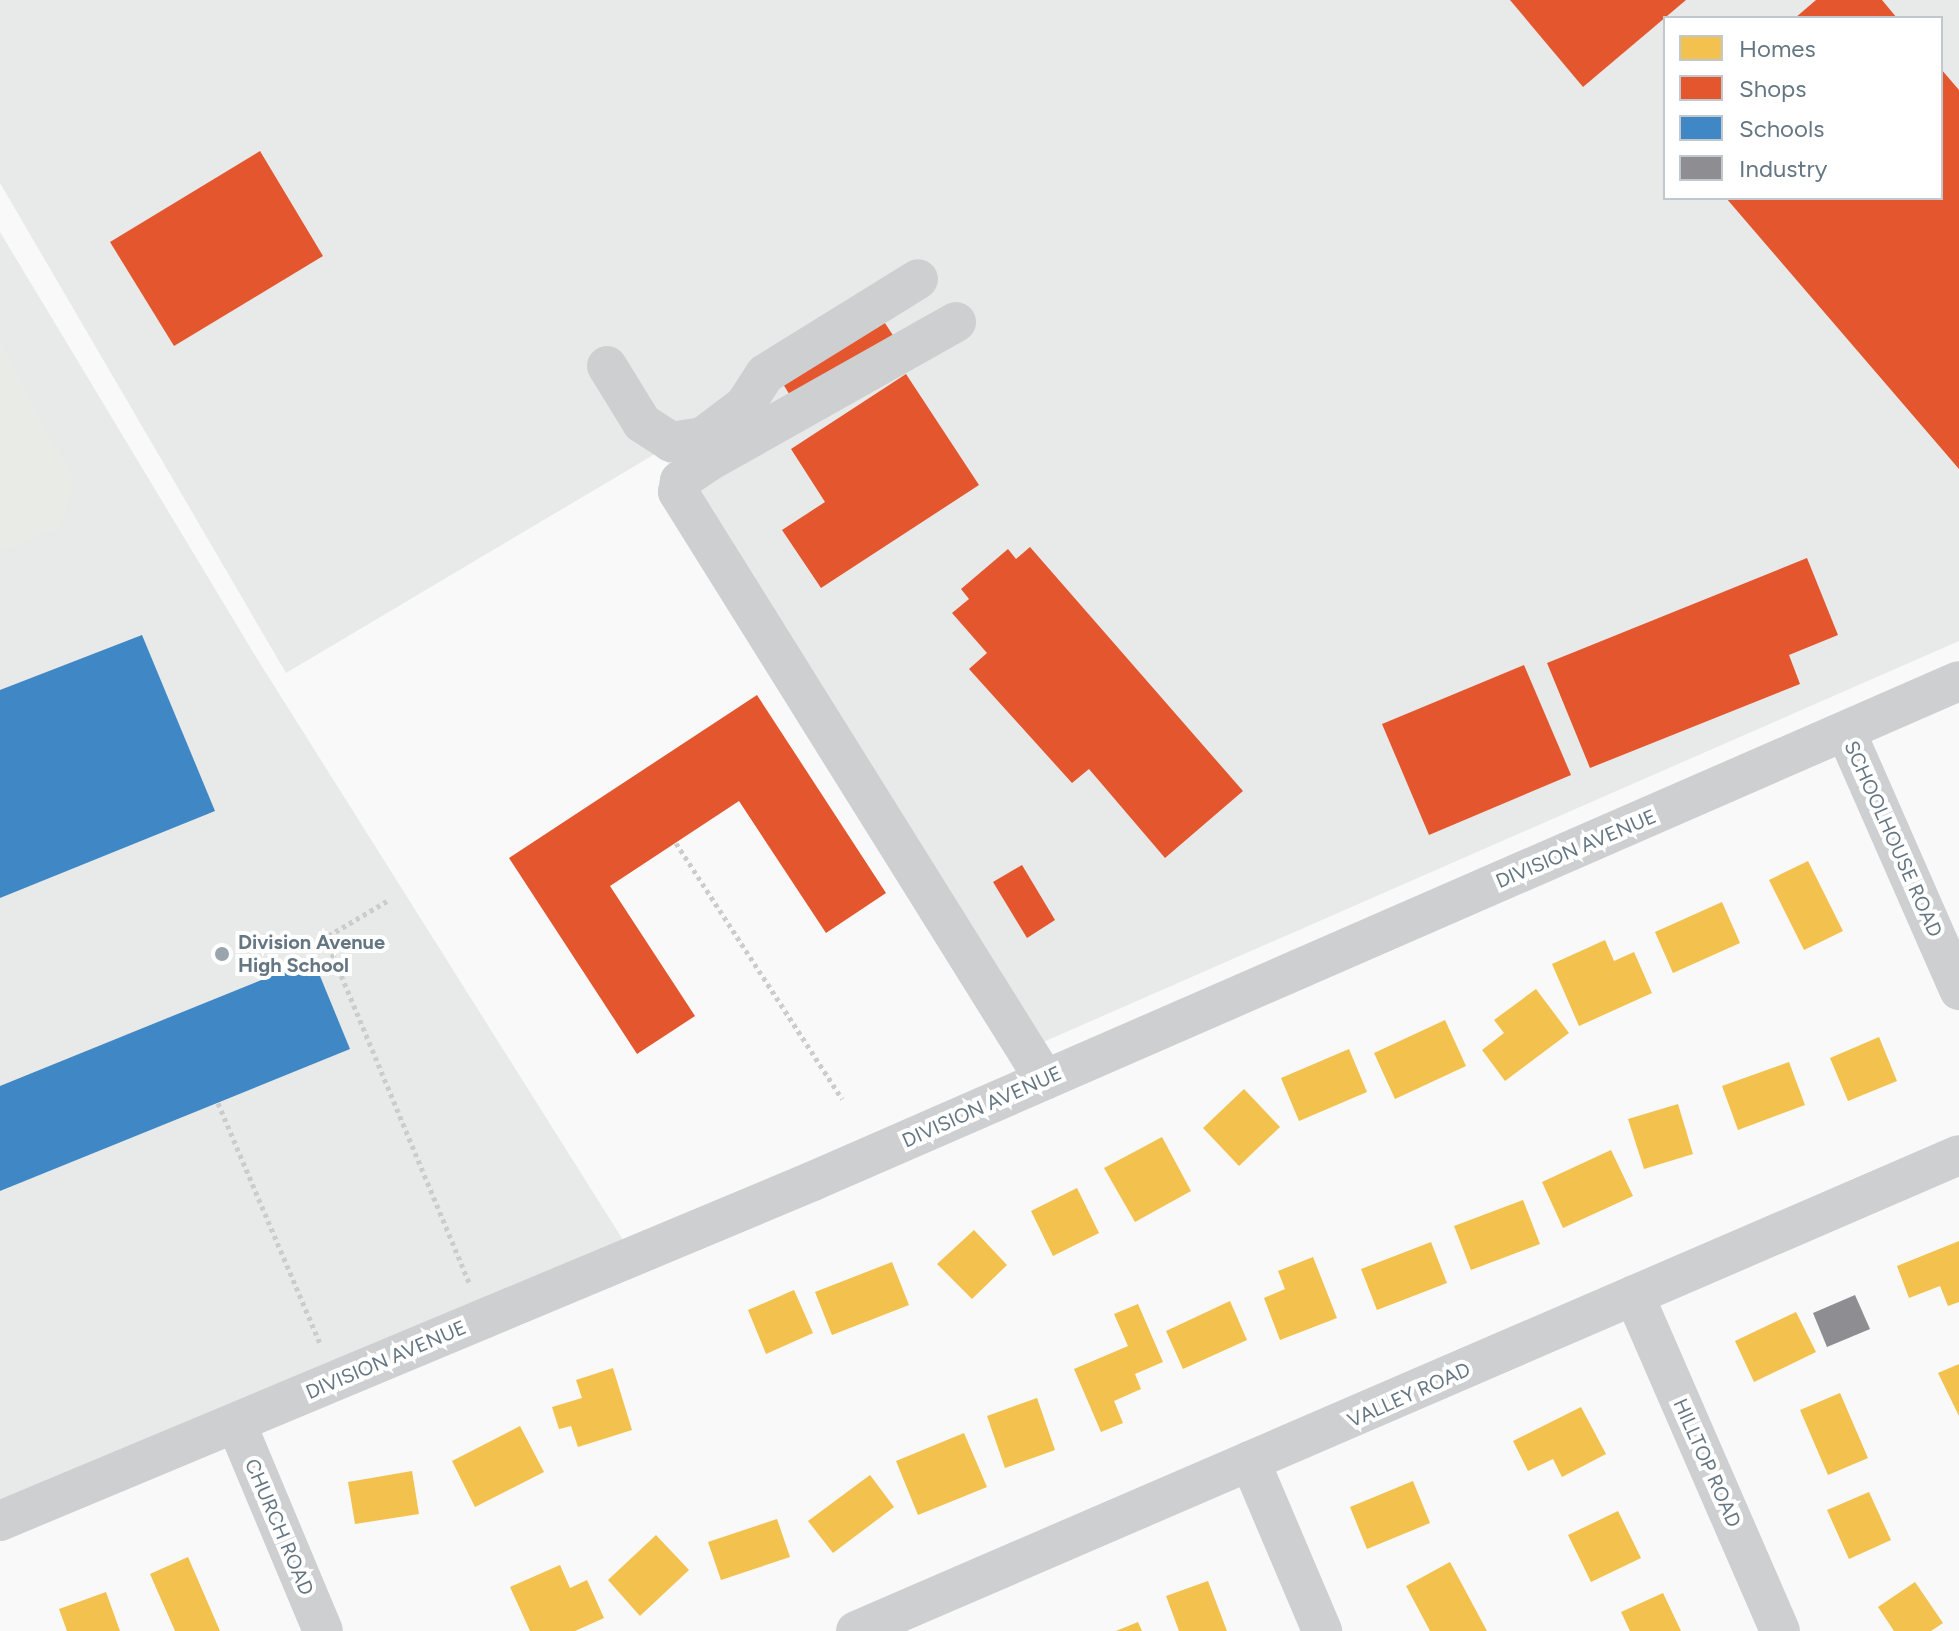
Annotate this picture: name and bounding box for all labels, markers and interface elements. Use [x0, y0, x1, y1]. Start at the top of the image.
legend [1663, 16, 1943, 200]
text: Homes [1739, 34, 1816, 63]
text: Shops [1739, 74, 1806, 103]
text: Schools [1739, 114, 1824, 143]
text: Industry [1739, 154, 1827, 183]
street label: SCHOOLHOUSE ROAD [1839, 737, 1947, 941]
street label: DIVISION AVENUE [1492, 804, 1660, 894]
place label: Division Avenue High School [238, 930, 385, 977]
marker: Division Avenue High School [213, 945, 231, 963]
street label: DIVISION AVENUE [899, 1061, 1065, 1153]
street label: DIVISION AVENUE [302, 1315, 470, 1405]
street label: VALLEY ROAD [1344, 1357, 1474, 1433]
street label: HILLTOP ROAD [1668, 1395, 1746, 1531]
street label: CHURCH ROAD [239, 1455, 319, 1599]

